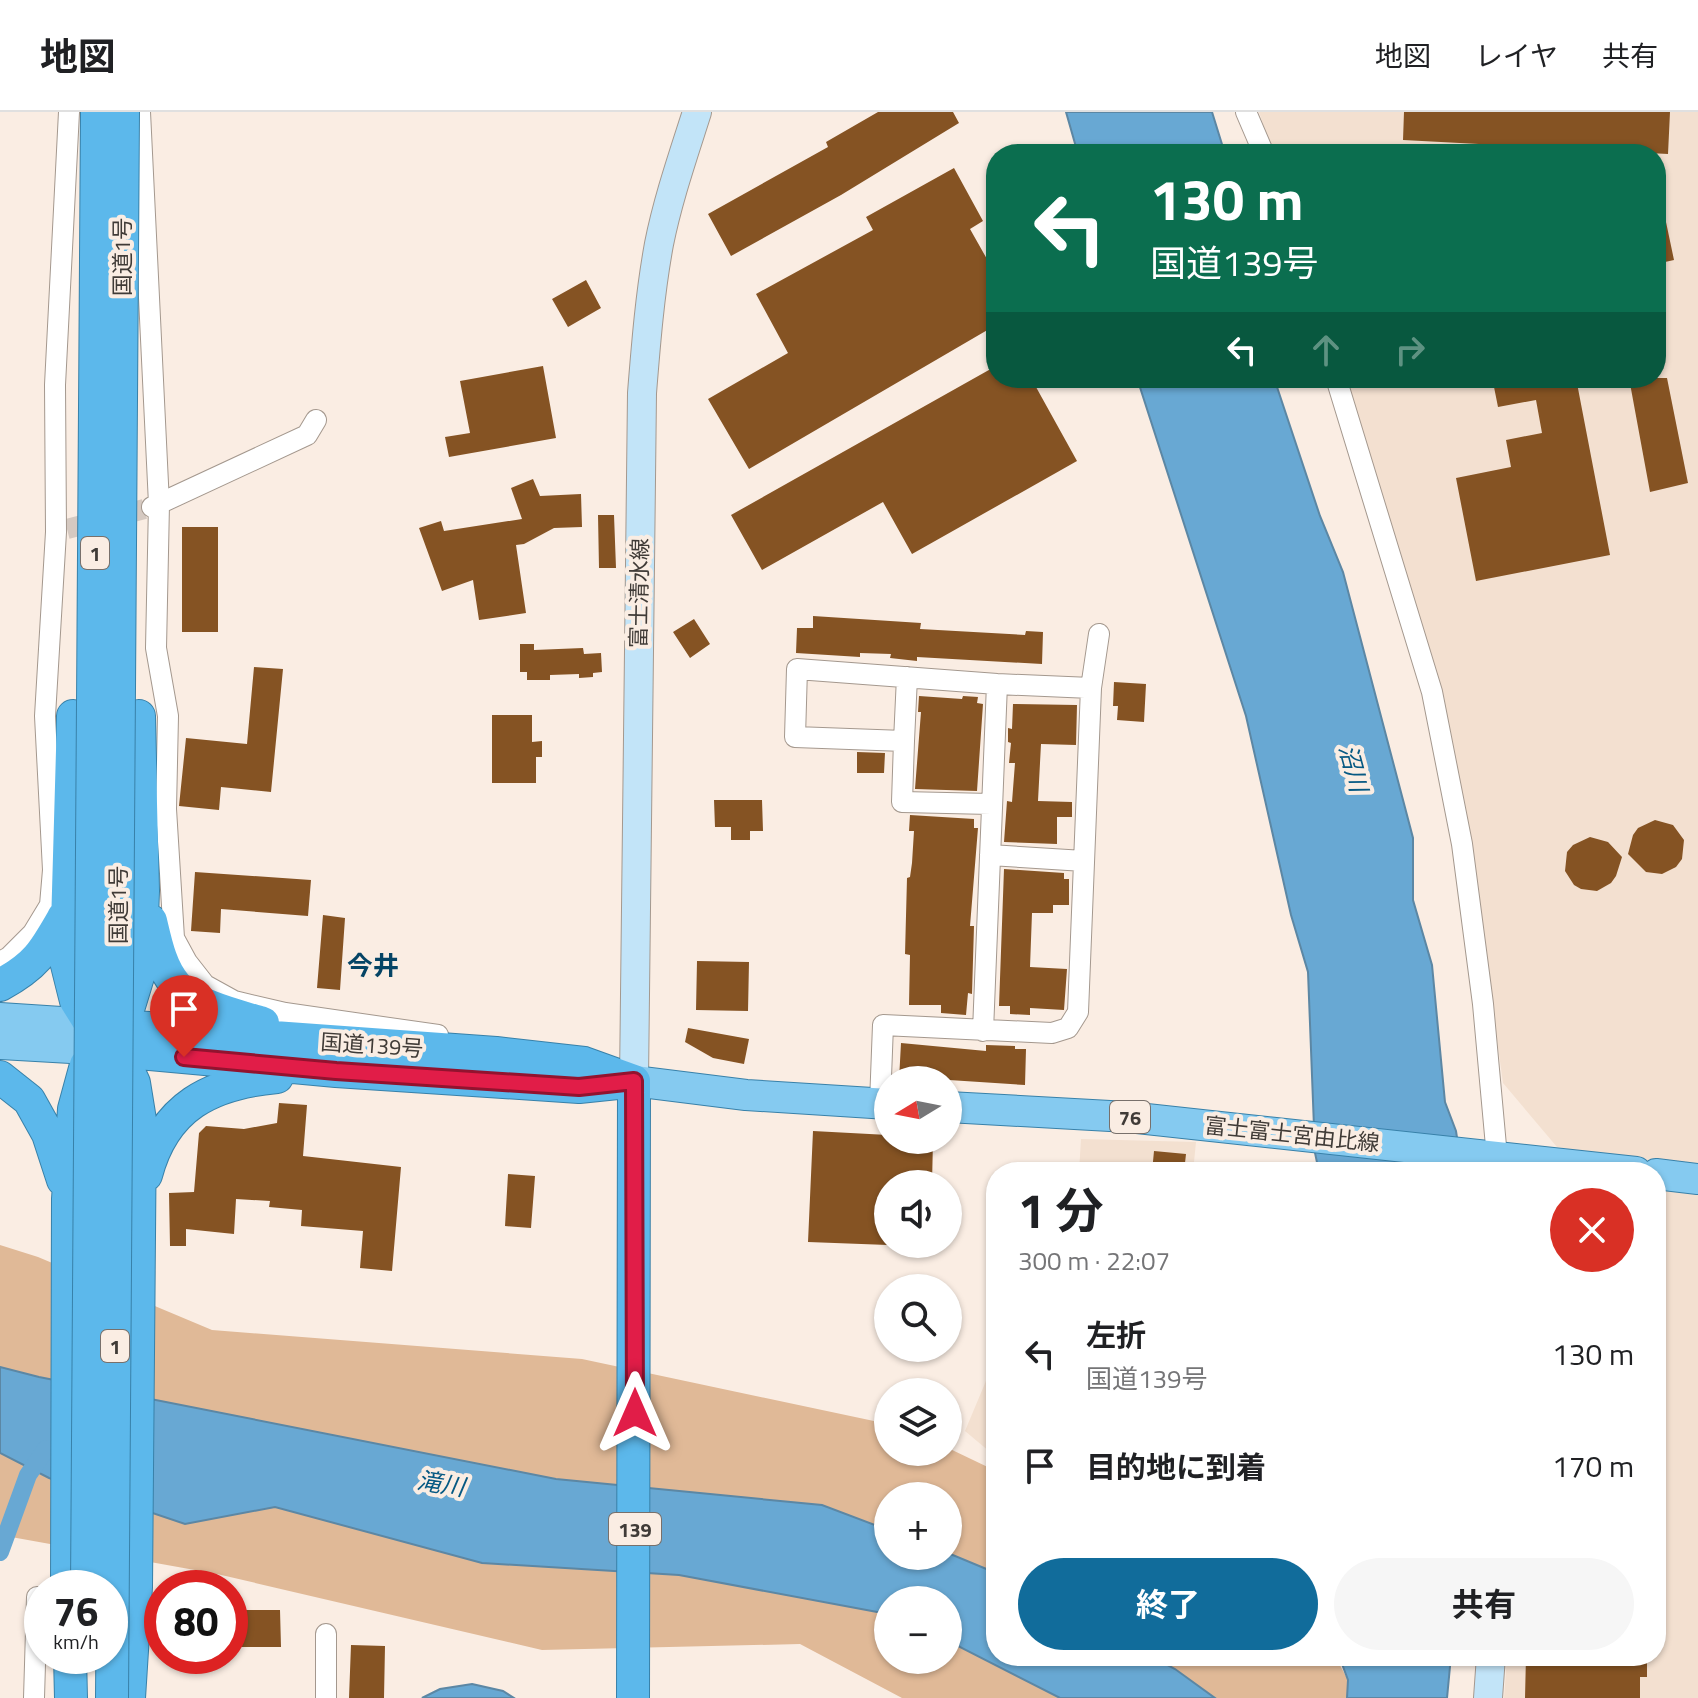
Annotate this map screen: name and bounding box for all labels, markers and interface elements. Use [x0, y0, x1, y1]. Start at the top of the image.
text: 地図 [40, 27, 116, 85]
text: 地図 [1375, 34, 1431, 77]
text: レイヤ [1475, 34, 1558, 77]
text: 共有 [1602, 34, 1658, 77]
text: 130 m [1150, 157, 1303, 242]
icon: left [1018, 176, 1122, 280]
street label: 国道1号 [105, 218, 139, 296]
text: 国道139号 [1150, 235, 1318, 290]
icon: left [1220, 328, 1264, 372]
icon: ahead [1304, 328, 1348, 372]
icon: right [1388, 328, 1432, 372]
road number: 1 [81, 537, 109, 569]
street label: 富士清水線 [621, 538, 657, 648]
water label: 沼川 [1330, 740, 1378, 799]
street label: 国道1号 [101, 866, 135, 944]
district label: 今井 [347, 946, 399, 985]
pin [150, 975, 218, 1057]
icon: arrive [162, 987, 206, 1031]
street label: 国道139号 [319, 1024, 425, 1066]
north arrow [874, 1066, 962, 1154]
map controls [874, 1066, 962, 1674]
road number: 76 [1110, 1101, 1150, 1133]
street label: 富士富士宮由比線 [1203, 1108, 1381, 1160]
button: sound [874, 1170, 962, 1258]
text: 1 分 [1018, 1174, 1103, 1247]
button: close [1550, 1188, 1634, 1272]
text: 300 m · 22:07 [1018, 1241, 1170, 1280]
button: search [874, 1274, 962, 1362]
text: 左折 [1086, 1312, 1146, 1358]
road number: 1 [101, 1330, 129, 1362]
text: 130 m [1552, 1331, 1634, 1377]
icon: left [1018, 1332, 1062, 1376]
text: 国道139号 [1086, 1359, 1208, 1398]
position arrow [593, 1371, 677, 1455]
button: layers [874, 1378, 962, 1466]
text: 170 m [1552, 1443, 1634, 1489]
icon: arrive [1018, 1444, 1062, 1488]
text: 目的地に到着 [1086, 1444, 1266, 1490]
water label: 滝川 [414, 1461, 470, 1505]
button: + [874, 1482, 962, 1570]
road number: 139 [609, 1513, 661, 1545]
button: 終了 [1018, 1558, 1318, 1650]
button: 共有 [1334, 1558, 1634, 1650]
speed limit sign: 80 [144, 1570, 248, 1674]
text: 76 [54, 1581, 98, 1642]
button: − [874, 1586, 962, 1674]
text: km/h [53, 1626, 99, 1657]

